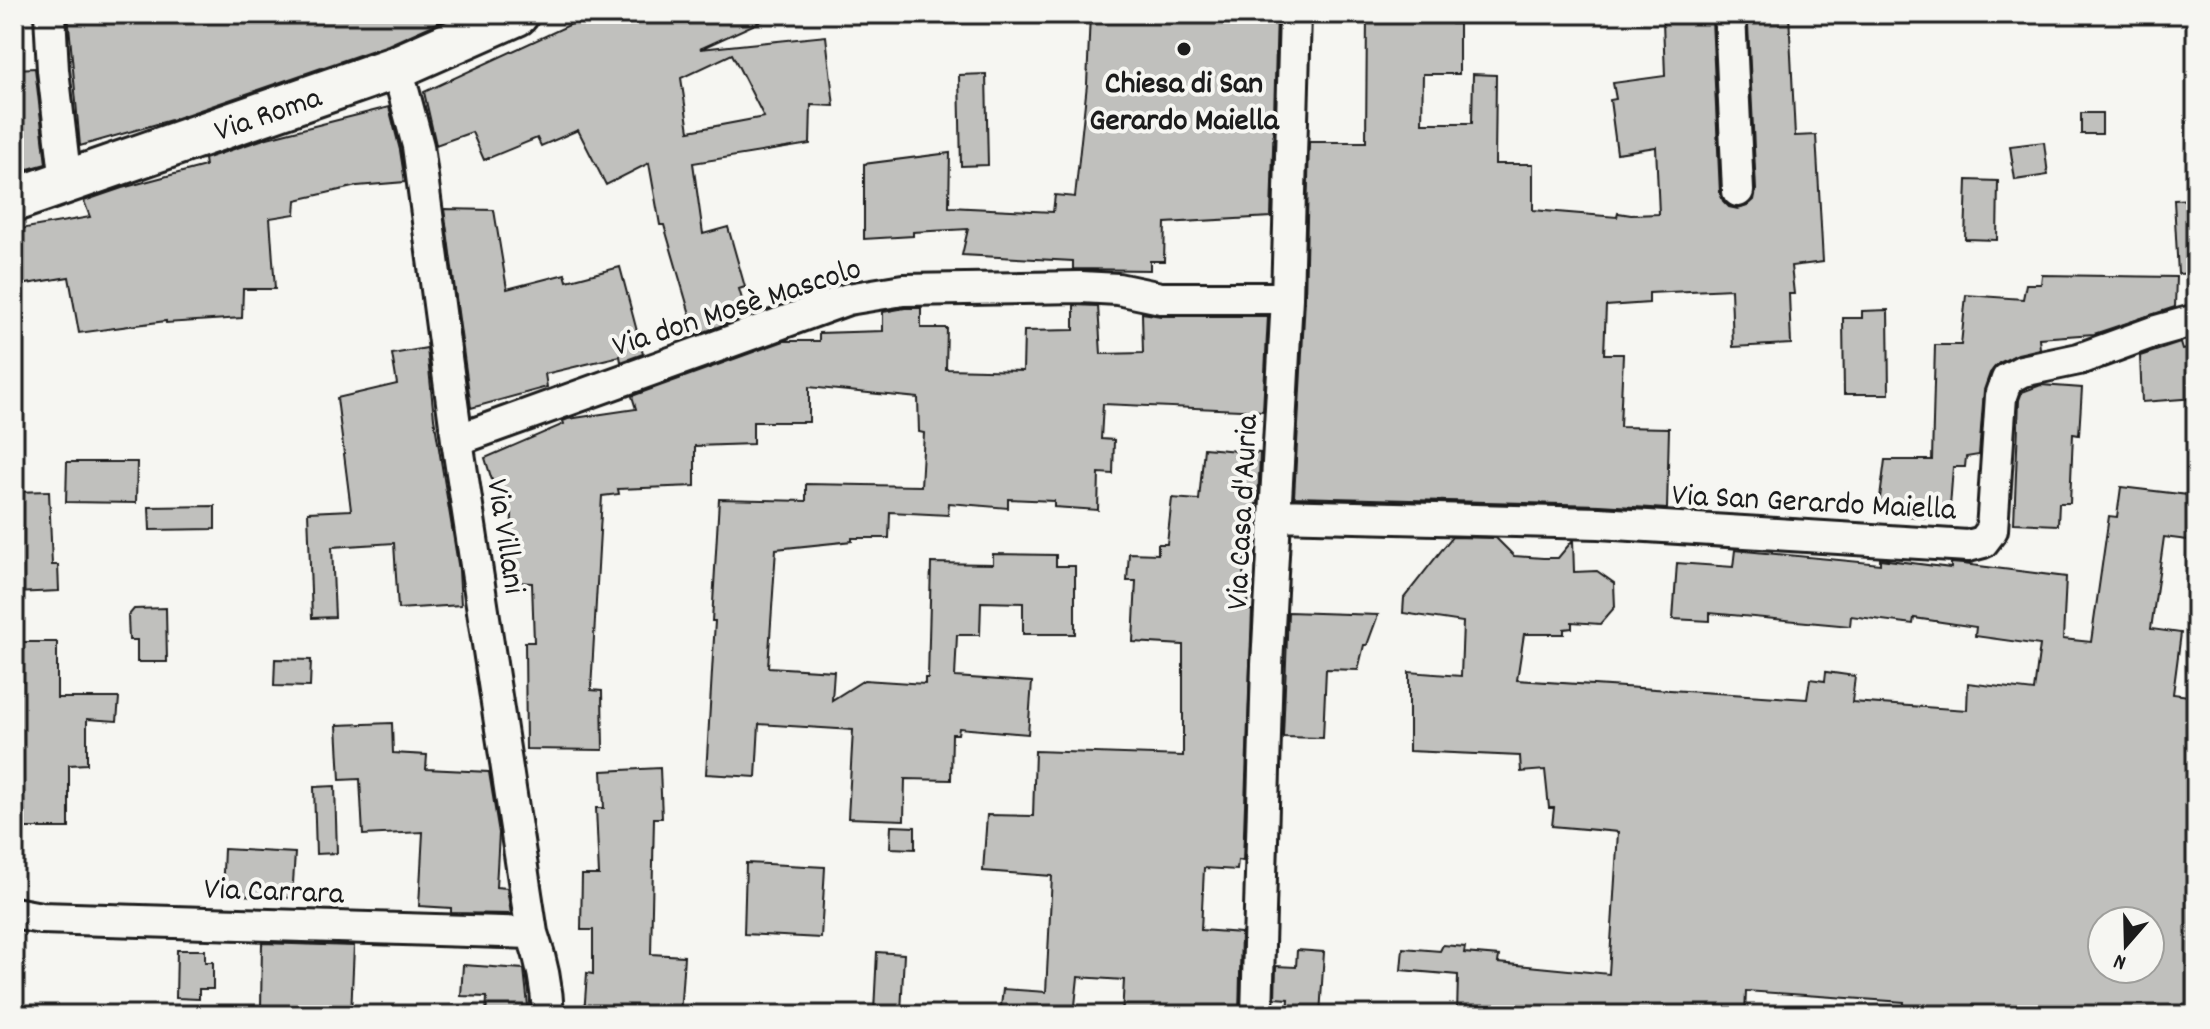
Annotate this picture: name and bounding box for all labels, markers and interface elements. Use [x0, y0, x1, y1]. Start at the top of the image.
marker: Chiesa di San Gerardo Maiella [1175, 40, 1193, 58]
place label: Chiesa di San Gerardo Maiella [1089, 63, 1280, 146]
street label: Via Roma [209, 77, 329, 157]
street label: Via don Mosè Mascolo [607, 248, 868, 372]
street label: Via Casa d'Auria [1217, 412, 1273, 611]
street label: Via San Gerardo Maiella [1671, 475, 1958, 535]
street label: Via Villani [471, 476, 535, 598]
street label: Via Carrara [203, 869, 346, 919]
north arrow [2086, 905, 2166, 985]
text: N [2110, 944, 2131, 977]

